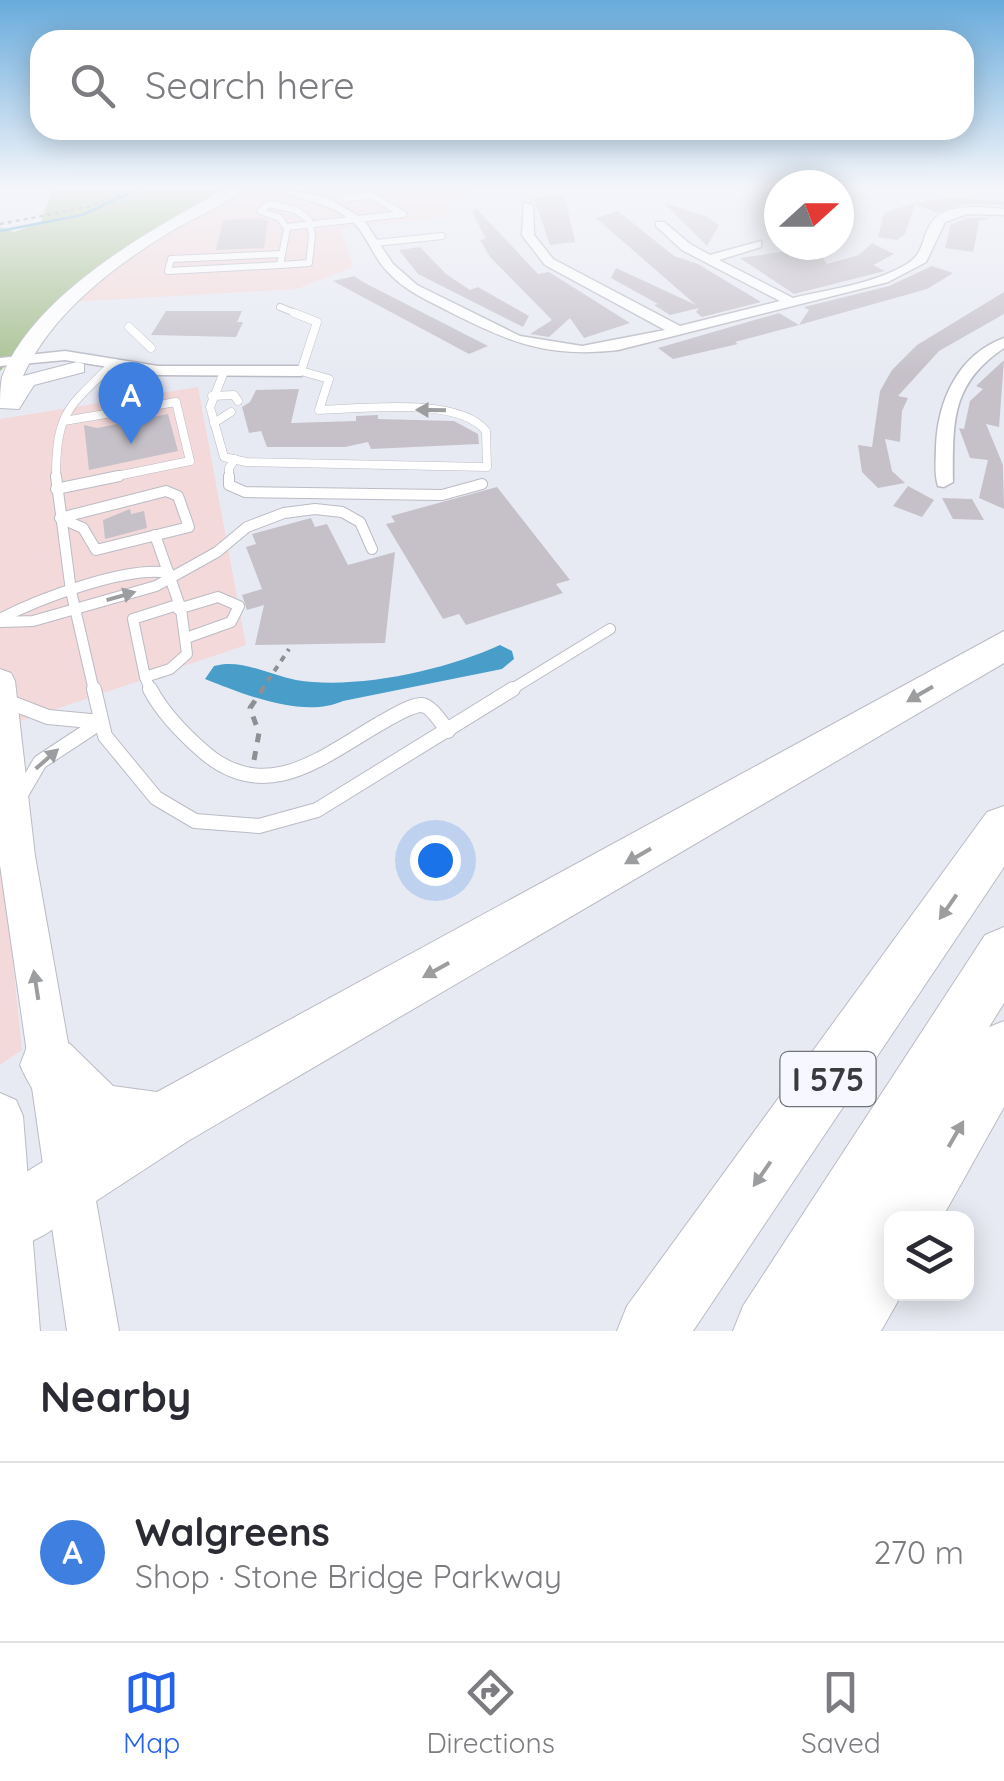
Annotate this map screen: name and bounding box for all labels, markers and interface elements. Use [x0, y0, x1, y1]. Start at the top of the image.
search box [30, 30, 974, 140]
icon: search [65, 58, 120, 113]
text: Search here [145, 61, 355, 109]
north arrow [764, 170, 854, 260]
pin: A [98, 362, 164, 444]
one-way arrow [415, 402, 447, 418]
one-way arrow [106, 588, 137, 603]
one-way arrow [905, 685, 934, 702]
one-way arrow [34, 748, 59, 770]
your location [410, 835, 461, 886]
one-way arrow [624, 846, 652, 864]
one-way arrow [939, 894, 958, 920]
one-way arrow [422, 961, 450, 979]
one-way arrow [28, 969, 44, 1000]
road number: I 575 [780, 1052, 876, 1106]
one-way arrow [946, 1120, 964, 1148]
one-way arrow [753, 1160, 772, 1187]
map controls [884, 1211, 974, 1301]
button: layers [884, 1211, 974, 1301]
text: Nearby [40, 1370, 191, 1423]
text: Walgreens [135, 1508, 330, 1556]
text: A [62, 1532, 83, 1572]
text: 270 m [873, 1532, 964, 1572]
text: Shop · Stone Bridge Parkway [135, 1556, 562, 1596]
tab: Map [123, 1665, 180, 1760]
tab: Directions [426, 1665, 555, 1760]
tab: Saved [801, 1665, 881, 1760]

